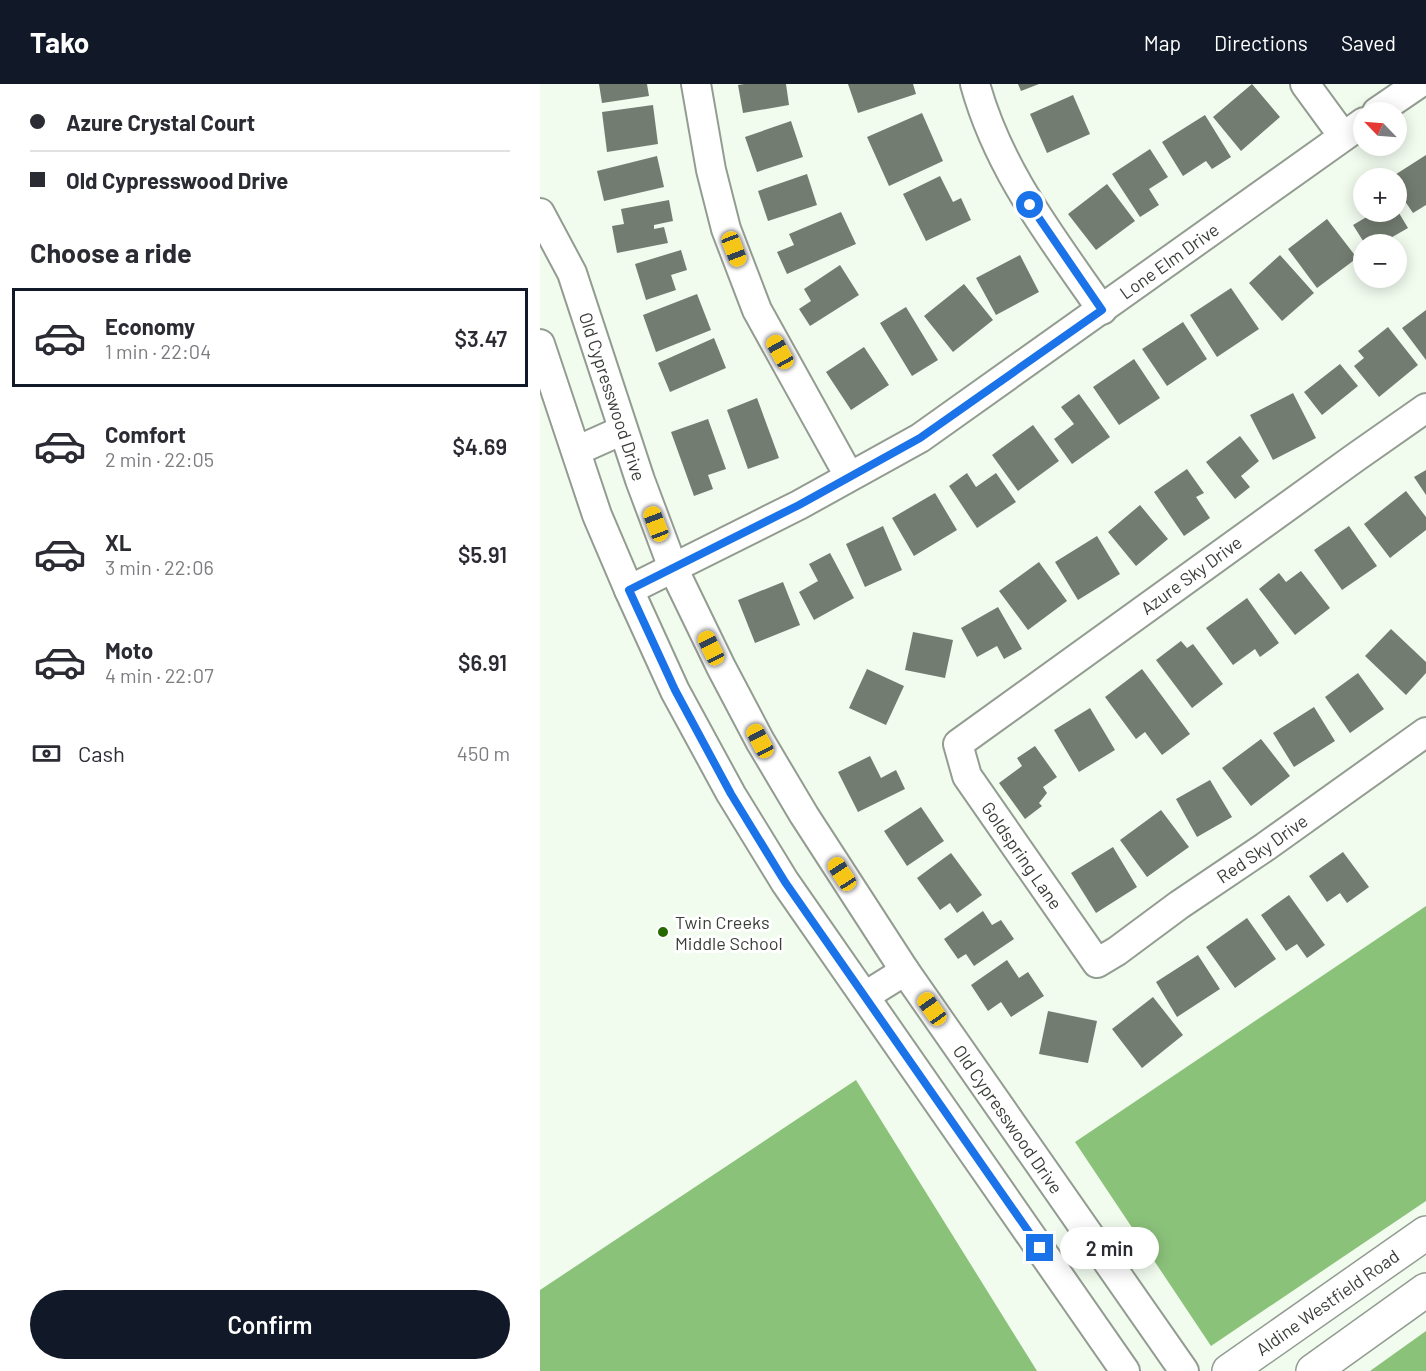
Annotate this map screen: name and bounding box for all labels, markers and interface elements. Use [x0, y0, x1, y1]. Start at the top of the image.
text: Tako [30, 25, 89, 59]
text: Map [1144, 30, 1181, 55]
text: Directions [1214, 30, 1308, 55]
text: Saved [1341, 30, 1396, 55]
north arrow [1353, 102, 1407, 156]
map controls [1353, 102, 1407, 288]
text: Azure Crystal Court [66, 109, 255, 135]
text: Old Cypresswood Drive [66, 167, 288, 193]
button: + [1353, 168, 1407, 222]
route start [1016, 191, 1043, 218]
street label: Lone Elm Drive [1115, 218, 1223, 304]
car [719, 229, 749, 269]
button: − [1353, 234, 1407, 288]
text: Choose a ride [30, 236, 192, 268]
street label: Old Cypresswood Drive [575, 309, 651, 484]
icon: car [33, 311, 87, 365]
text: Economy [105, 313, 195, 339]
text: $3.47 [454, 325, 507, 351]
car [763, 332, 797, 372]
text: 1 min · 22:04 [105, 339, 211, 363]
icon: car [33, 419, 87, 473]
text: Comfort [105, 421, 186, 447]
text: $4.69 [452, 433, 507, 459]
text: 2 min · 22:05 [105, 447, 214, 471]
car [641, 504, 671, 544]
icon: car [33, 527, 87, 581]
text: XL [105, 529, 131, 555]
street label: Azure Sky Drive [1136, 531, 1246, 619]
text: $5.91 [458, 541, 507, 567]
text: 3 min · 22:06 [105, 555, 214, 579]
car [695, 628, 727, 668]
icon: car [33, 635, 87, 689]
text: Moto [105, 637, 153, 663]
text: $6.91 [458, 649, 507, 675]
text: 4 min · 22:07 [105, 663, 214, 687]
car [744, 721, 776, 761]
icon: cash [30, 737, 63, 770]
text: Cash [78, 740, 125, 766]
text: 450 m [457, 741, 510, 765]
street label: Goldspring Lane [977, 797, 1067, 913]
street label: Red Sky Drive [1212, 809, 1312, 888]
car [825, 854, 859, 894]
place label: Twin Creeks Middle School [675, 911, 783, 954]
marker: Twin Creeks Middle School [656, 925, 670, 939]
car [914, 989, 950, 1029]
street label: Old Cypresswood Drive [949, 1040, 1068, 1198]
callout: 2 min [1061, 1227, 1160, 1269]
route end [1026, 1234, 1053, 1261]
text: 2 min [1086, 1236, 1133, 1260]
street label: Aldine Westfield Road [1251, 1244, 1403, 1360]
button: Confirm [30, 1290, 510, 1359]

